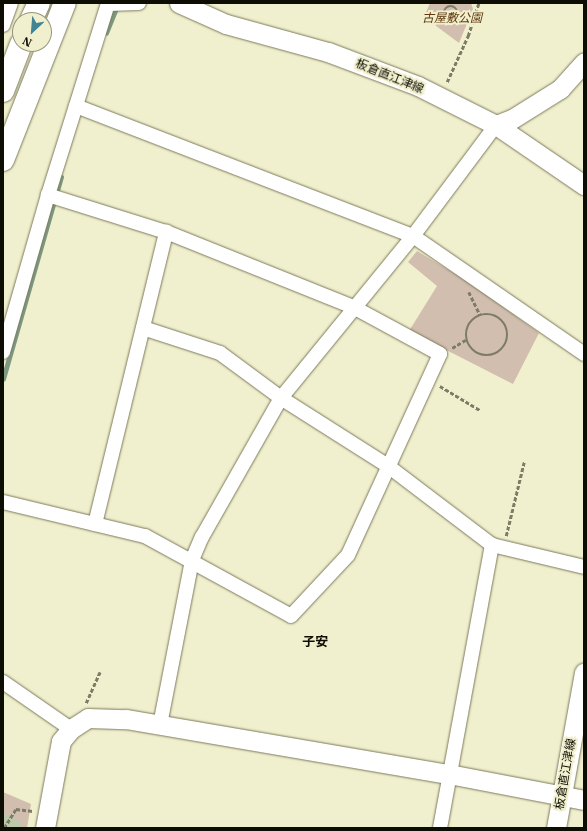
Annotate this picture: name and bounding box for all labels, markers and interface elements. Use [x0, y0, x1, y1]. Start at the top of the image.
park label: 古屋敷公園 [422, 11, 482, 25]
north arrow [12, 12, 52, 52]
text: N [20, 34, 34, 50]
street label: 板倉直江津線 [354, 56, 426, 96]
district label: 子安 [302, 634, 328, 650]
street label: 板倉直江津線 [552, 737, 578, 811]

